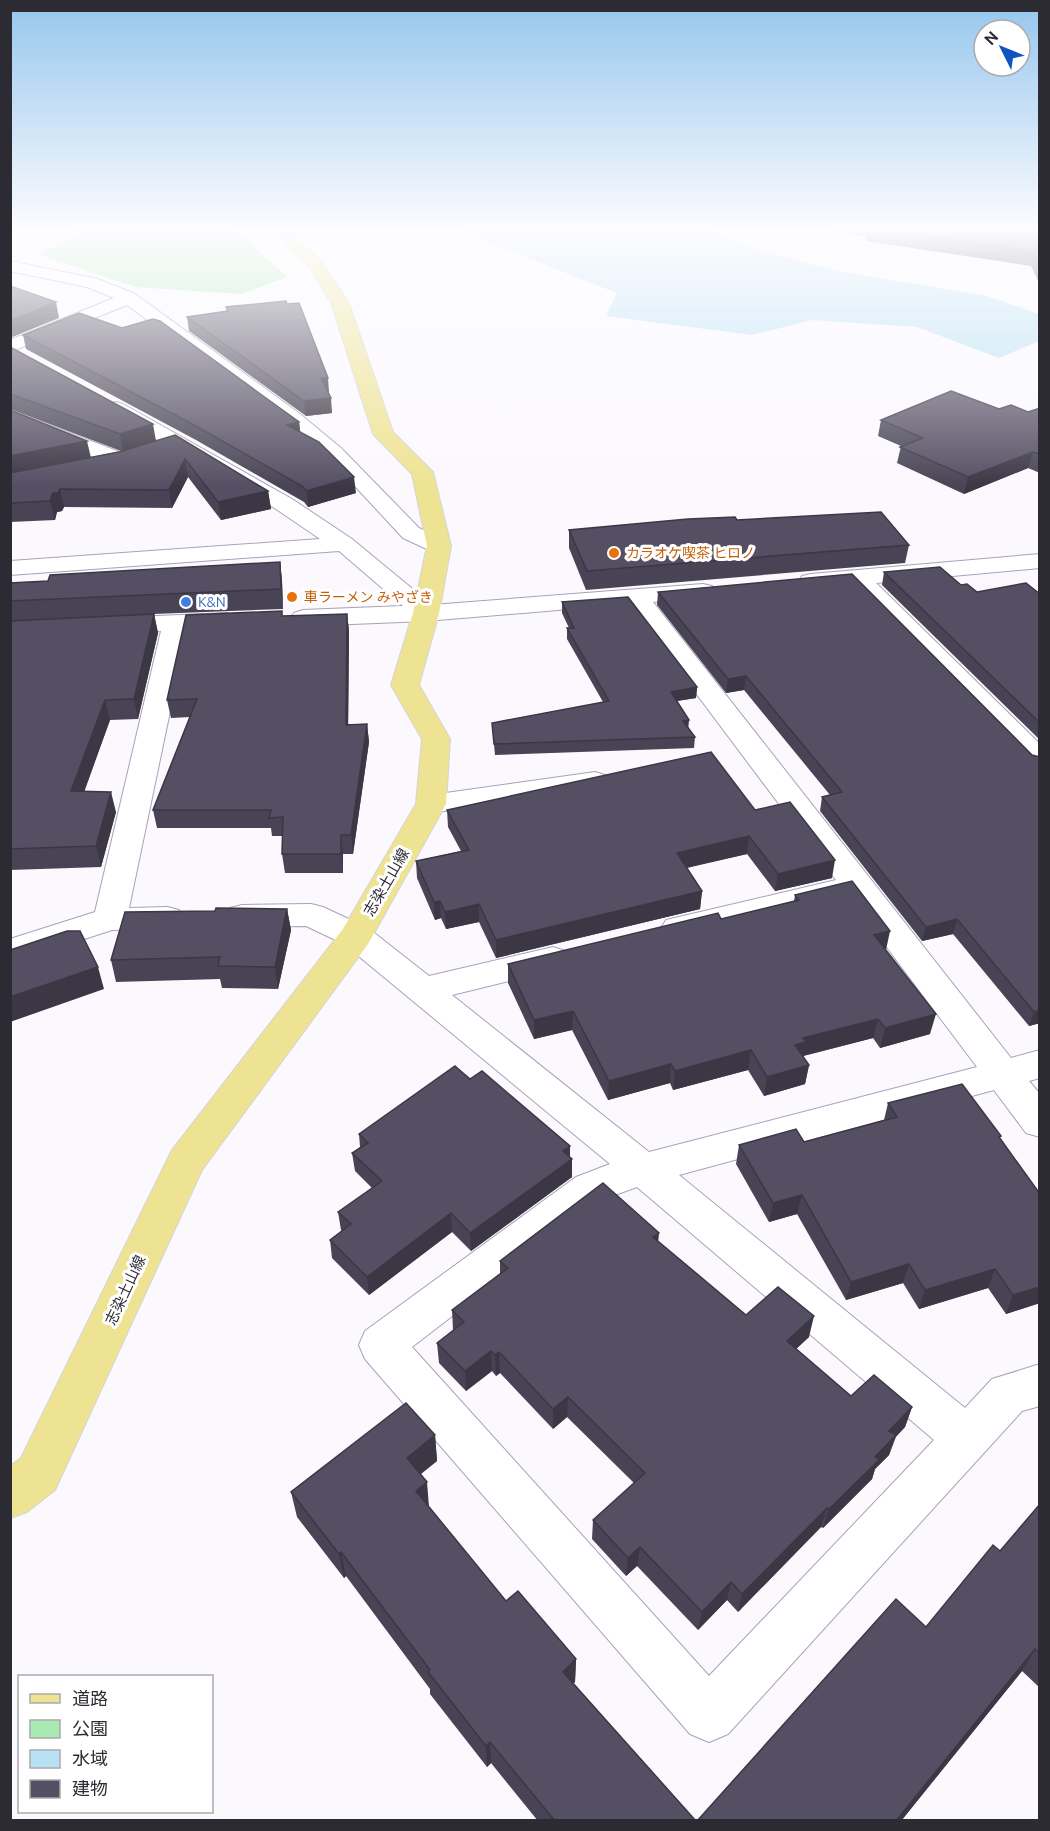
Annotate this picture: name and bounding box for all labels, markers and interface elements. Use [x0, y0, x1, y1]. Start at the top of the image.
north arrow [972, 18, 1032, 78]
text: N [980, 27, 1002, 48]
place label: カラオケ喫茶 ヒロノ [626, 545, 755, 561]
marker: カラオケ喫茶 ヒロノ [607, 546, 621, 560]
place label: 車ラーメン みやざき [304, 589, 433, 605]
marker: 車ラーメン みやざき [285, 590, 299, 604]
place label: K&N [198, 594, 226, 610]
marker: K&N [179, 595, 193, 609]
street label: 志染土山線 [360, 845, 412, 919]
street label: 志染土山線 [101, 1252, 149, 1328]
legend [18, 1675, 213, 1813]
text: 道路 [72, 1688, 108, 1708]
text: 公園 [72, 1718, 108, 1738]
text: 水域 [72, 1748, 108, 1768]
text: 建物 [72, 1778, 108, 1798]

